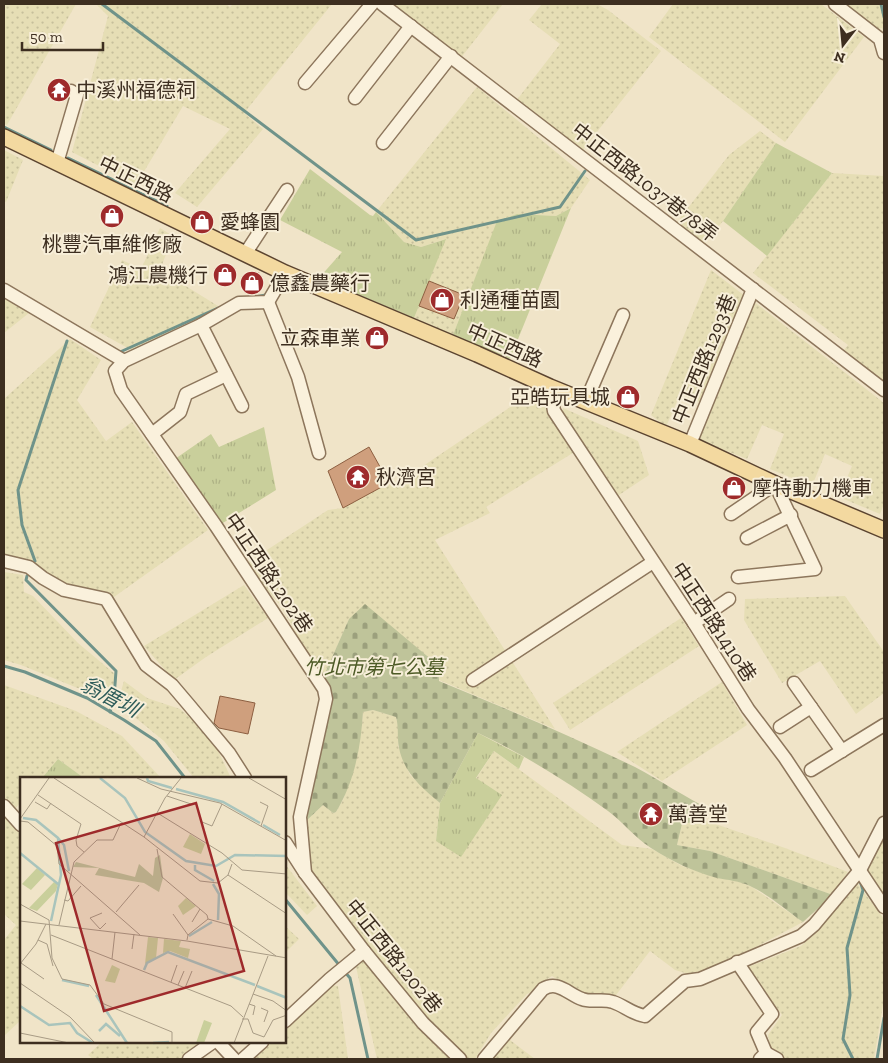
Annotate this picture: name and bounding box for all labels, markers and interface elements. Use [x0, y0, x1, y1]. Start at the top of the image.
scale bar [22, 20, 104, 52]
north arrow [818, 20, 868, 70]
text: 50 m [30, 28, 63, 46]
text: N [832, 47, 847, 67]
temple icon: 中溪州福德祠 [46, 77, 72, 103]
place label: 中溪州福德祠 [76, 78, 196, 102]
street label: 中正西路1037巷78弄 [567, 118, 723, 246]
street label: 中正西路 [95, 151, 177, 207]
shop icon: 桃豐汽車維修廠 [99, 203, 125, 229]
shop icon: 愛蜂園 [189, 209, 215, 235]
place label: 愛蜂園 [220, 210, 280, 234]
place label: 桃豐汽車維修廠 [42, 232, 182, 256]
shop icon: 鴻江農機行 [212, 262, 238, 288]
place label: 鴻江農機行 [108, 263, 208, 287]
shop icon: 億鑫農藥行 [239, 270, 265, 296]
place label: 億鑫農藥行 [270, 271, 370, 295]
shop icon: 利通種苗園 [429, 287, 455, 313]
place label: 利通種苗園 [460, 288, 560, 312]
street label: 中正西路1293巷 [667, 290, 741, 428]
street label: 中正西路 [464, 318, 546, 372]
shop icon: 立森車業 [364, 325, 390, 351]
place label: 立森車業 [280, 326, 360, 350]
shop icon: 亞皓玩具城 [615, 384, 641, 410]
place label: 亞皓玩具城 [510, 385, 610, 409]
temple icon: 秋濟宮 [345, 464, 371, 490]
place label: 秋濟宮 [376, 465, 436, 489]
shop icon: 摩特動力機車 [721, 475, 747, 501]
place label: 摩特動力機車 [752, 476, 872, 500]
street label: 中正西路1202巷 [220, 508, 318, 638]
street label: 中正西路1410巷 [666, 558, 762, 686]
park label: 竹北市第七公墓 [304, 655, 447, 679]
water label: 翁厝圳 [77, 671, 147, 724]
inset map [20, 777, 286, 1043]
temple icon: 萬善堂 [638, 801, 664, 827]
place label: 萬善堂 [668, 802, 728, 826]
street label: 中正西路1202巷 [341, 894, 447, 1018]

